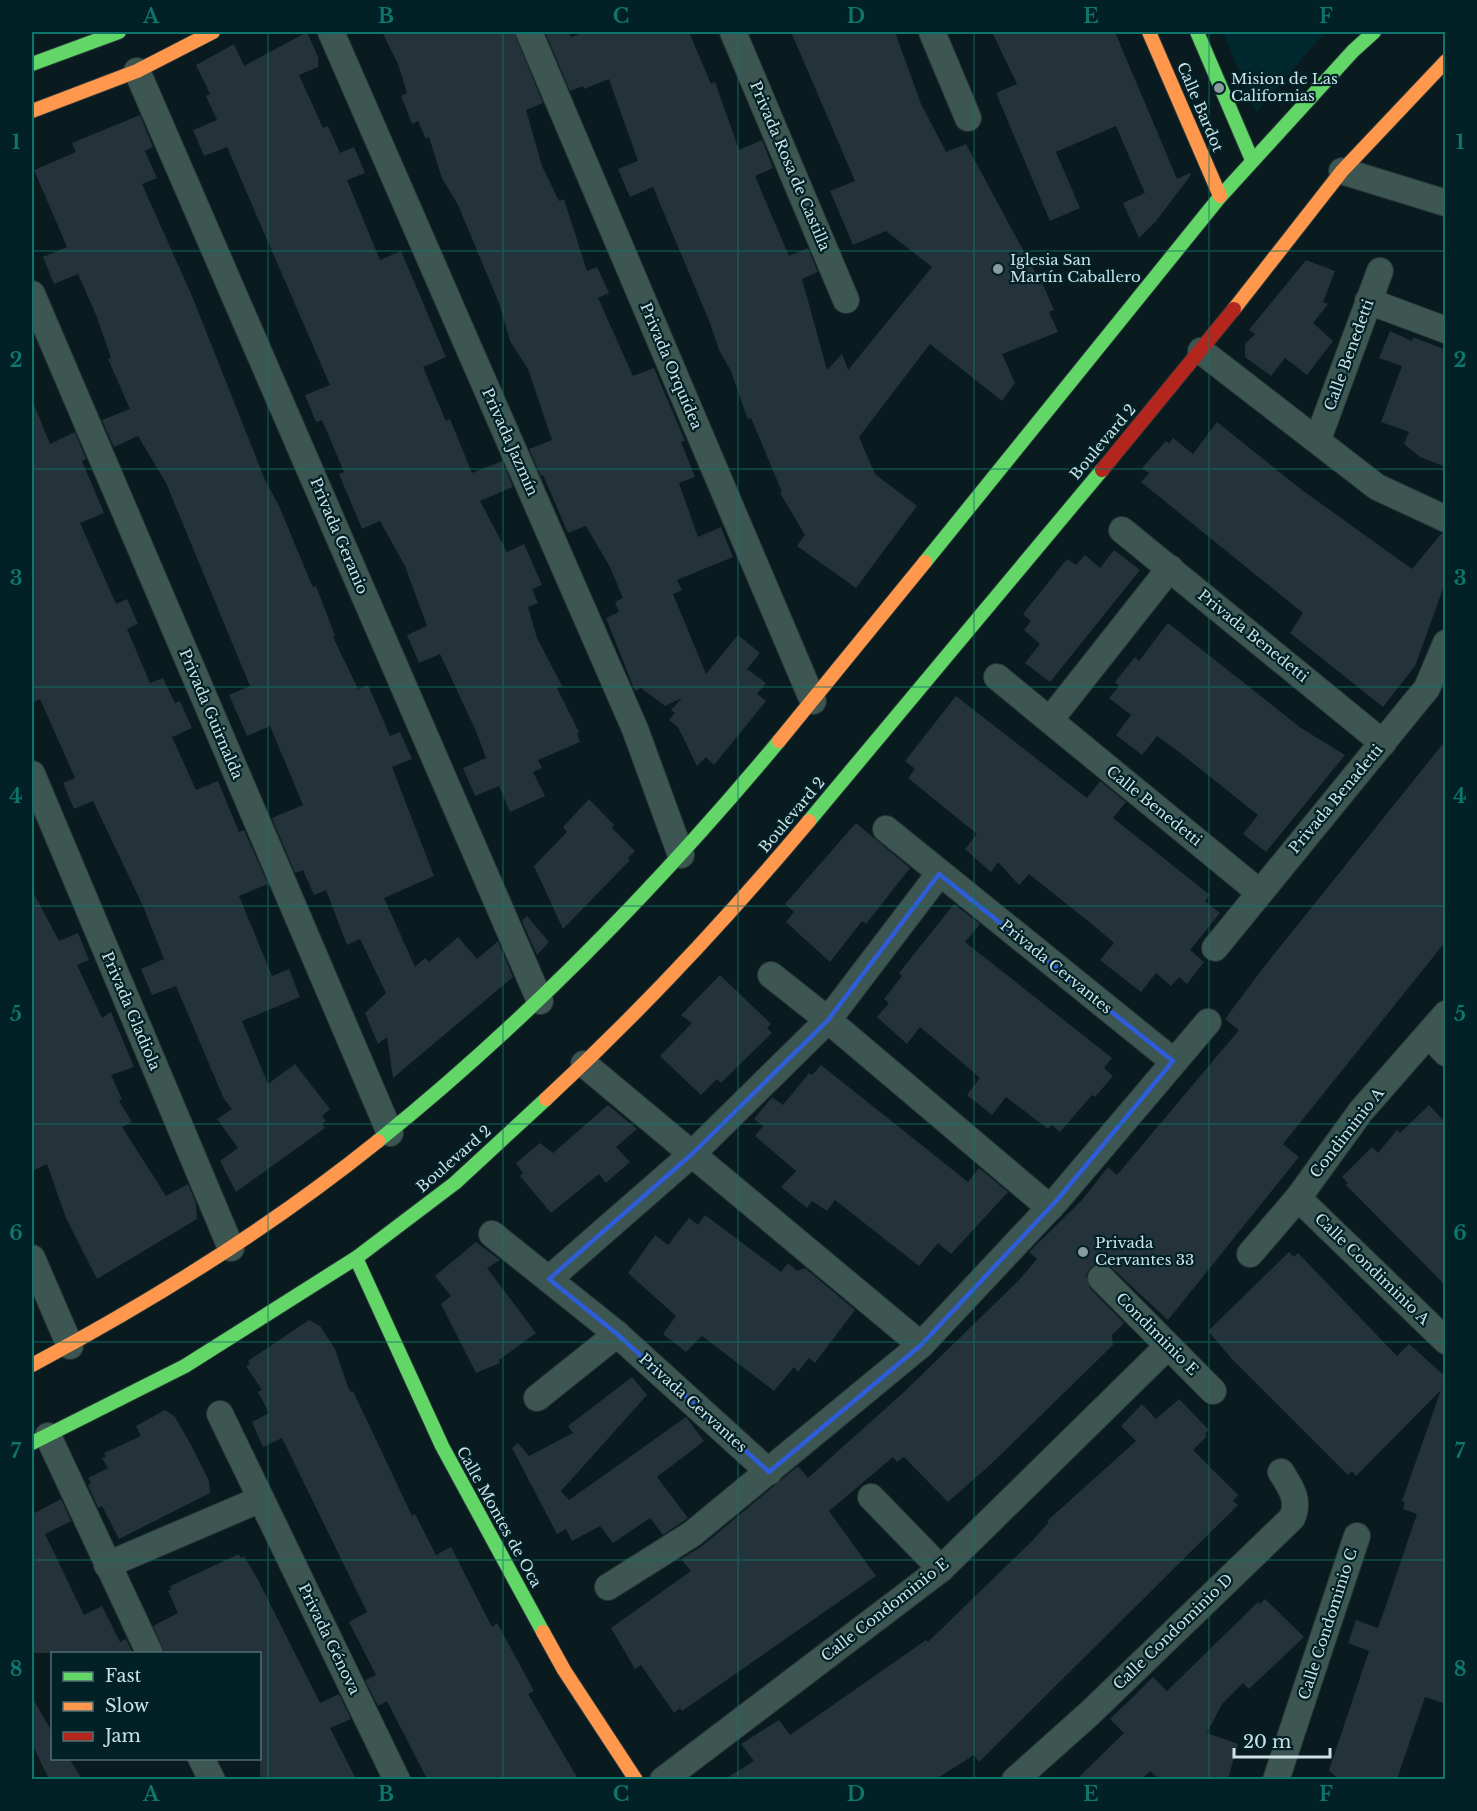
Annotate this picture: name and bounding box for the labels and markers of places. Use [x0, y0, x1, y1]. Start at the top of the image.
place label: Mision de Las Californias [1231, 69, 1338, 105]
marker: Mision de Las Californias [1212, 81, 1226, 95]
place label: Iglesia San Martín Caballero [1010, 250, 1141, 286]
marker: Iglesia San Martín Caballero [991, 262, 1005, 276]
place label: Privada Cervantes 33 [1095, 1233, 1194, 1269]
marker: Privada Cervantes 33 [1076, 1245, 1090, 1259]

